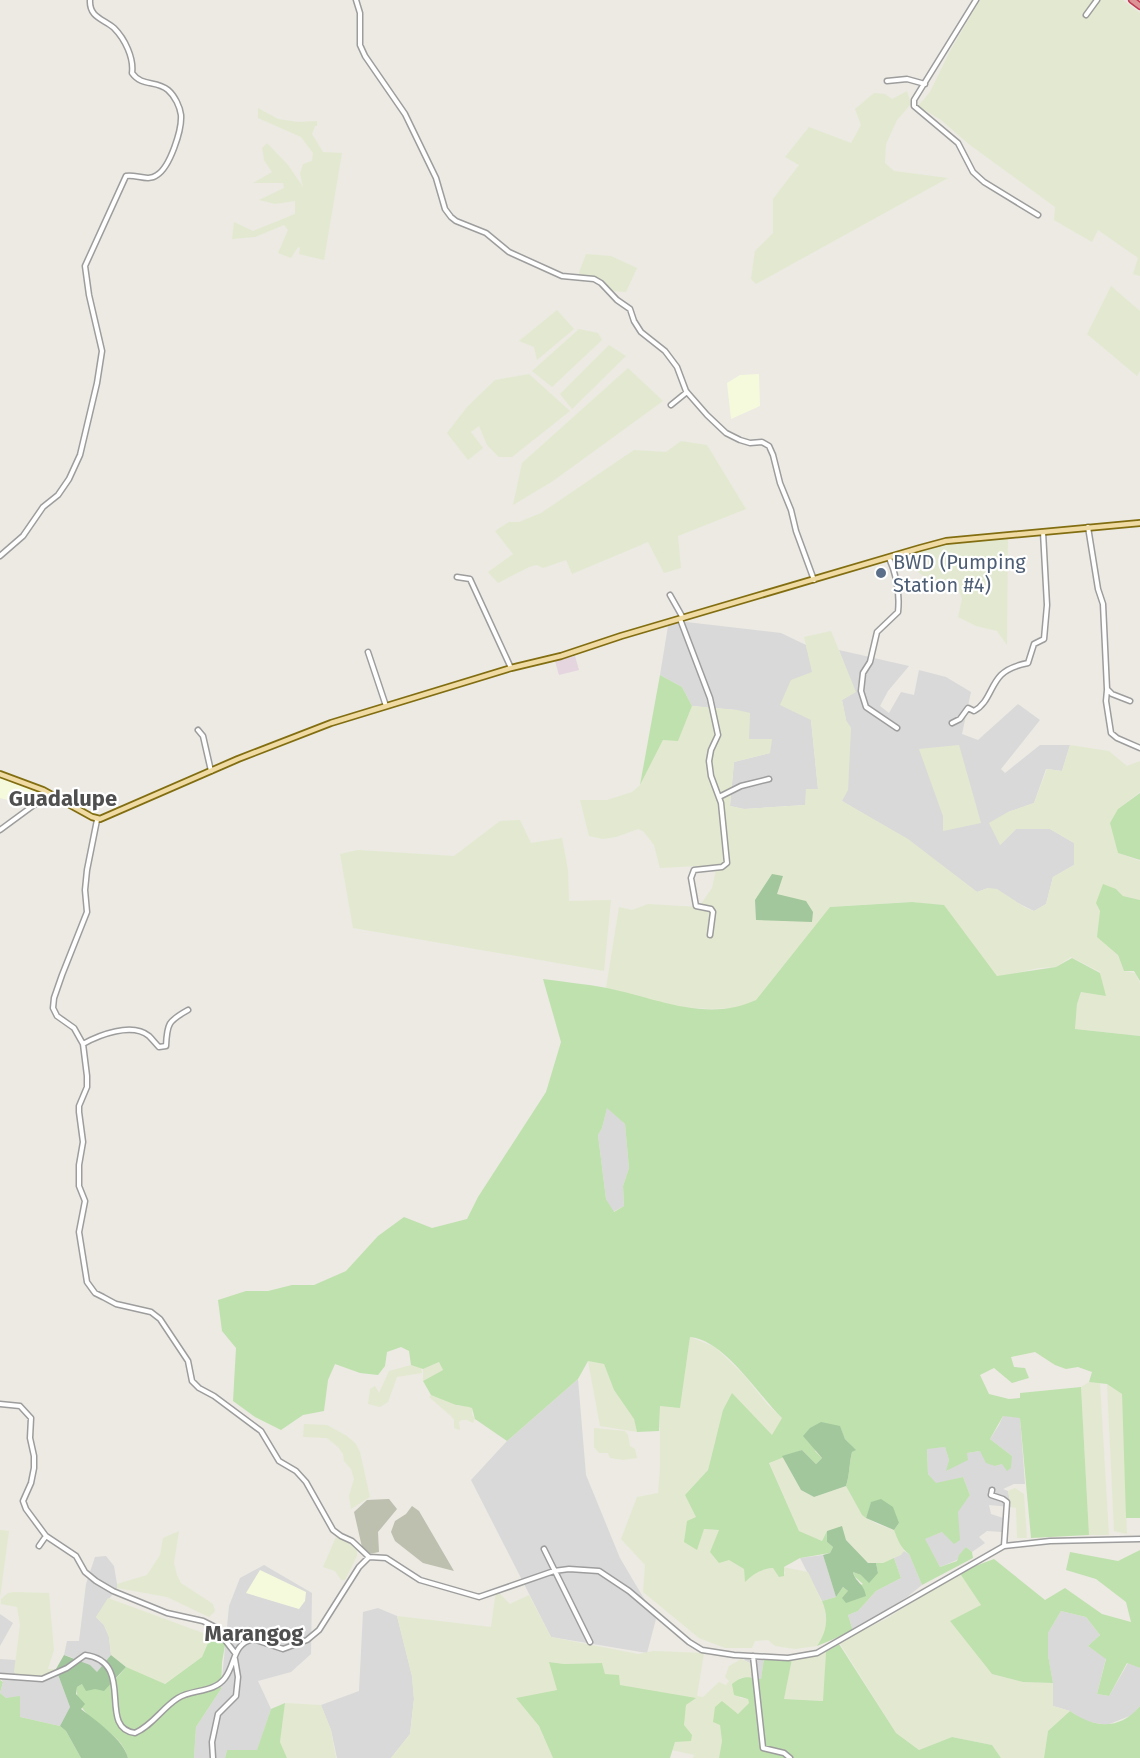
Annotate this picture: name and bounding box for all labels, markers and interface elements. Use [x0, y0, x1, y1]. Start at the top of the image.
place label: BWD (Pumping Station #4) [893, 550, 1026, 597]
marker: BWD (Pumping Station #4) [874, 566, 888, 580]
district label: Guadalupe [9, 785, 117, 812]
district label: Marangog [205, 1620, 304, 1647]

